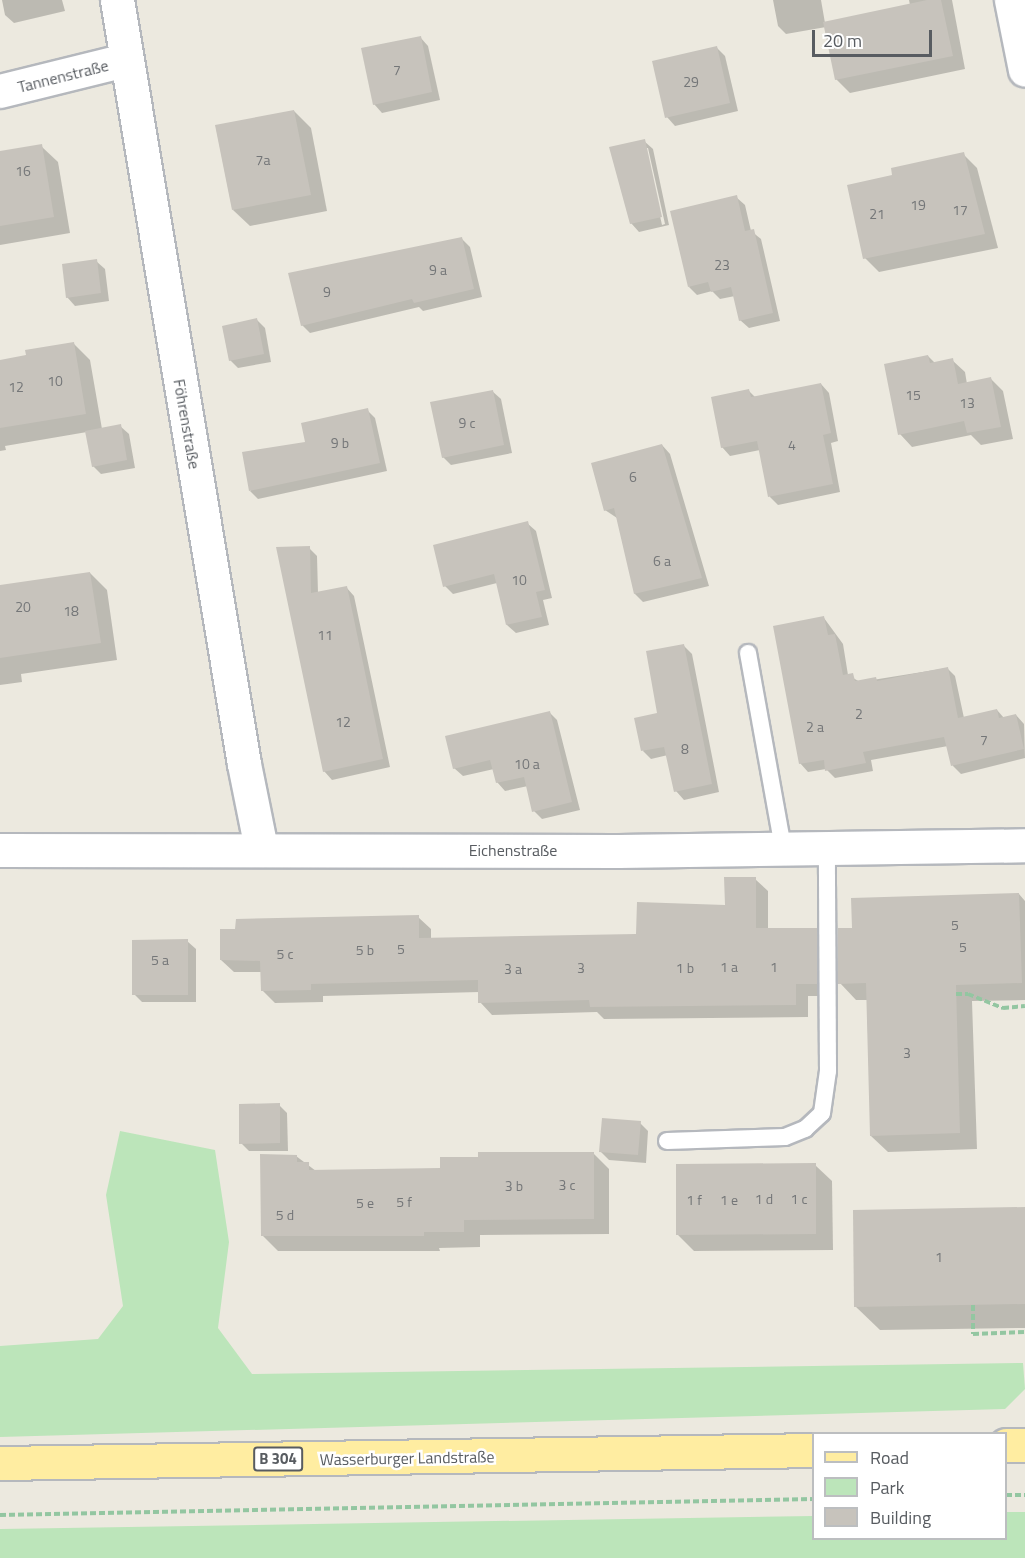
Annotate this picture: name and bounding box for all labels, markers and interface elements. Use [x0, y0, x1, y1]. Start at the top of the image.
scale bar [815, 18, 935, 56]
text: 20 m [823, 27, 862, 54]
street label: Tannenstraße [16, 55, 110, 97]
house number: 7 [393, 62, 401, 78]
house number: 29 [683, 74, 699, 90]
house number: 7a [256, 152, 270, 168]
house number: 16 [15, 163, 31, 179]
house number: 19 [910, 197, 926, 213]
house number: 17 [952, 202, 968, 218]
house number: 21 [869, 206, 885, 222]
house number: 23 [714, 257, 730, 273]
house number: 9 a [429, 262, 447, 278]
house number: 9 [323, 284, 331, 300]
house number: 10 [47, 373, 63, 389]
street label: Föhrenstraße [170, 377, 204, 471]
house number: 12 [8, 379, 24, 395]
house number: 15 [905, 387, 921, 403]
house number: 13 [959, 395, 975, 411]
house number: 9 c [458, 415, 476, 431]
house number: 9 b [331, 435, 349, 451]
house number: 4 [788, 437, 796, 453]
house number: 6 [629, 469, 637, 485]
house number: 6 a [653, 553, 671, 569]
house number: 10 [511, 572, 527, 588]
house number: 20 [15, 599, 31, 615]
house number: 18 [63, 603, 79, 619]
house number: 11 [317, 627, 333, 643]
house number: 2 [855, 706, 863, 722]
house number: 12 [335, 714, 351, 730]
house number: 2 a [806, 719, 824, 735]
house number: 7 [980, 732, 988, 748]
house number: 8 [681, 741, 689, 757]
house number: 10 a [514, 756, 540, 772]
street label: Eichenstraße [469, 840, 557, 860]
house number: 5 [951, 917, 959, 933]
house number: 5 [959, 939, 967, 955]
house number: 5 [397, 941, 405, 957]
house number: 5 b [356, 942, 374, 958]
house number: 5 c [276, 946, 294, 962]
house number: 5 a [151, 952, 169, 968]
house number: 1 a [720, 959, 738, 975]
house number: 1 [770, 959, 778, 975]
house number: 3 [577, 960, 585, 976]
house number: 1 b [676, 960, 694, 976]
house number: 3 a [504, 961, 522, 977]
house number: 3 [903, 1045, 911, 1061]
house number: 3 c [558, 1177, 576, 1193]
house number: 3 b [505, 1178, 523, 1194]
house number: 1 d [755, 1191, 773, 1207]
house number: 1 c [790, 1191, 808, 1207]
house number: 1 f [686, 1192, 702, 1208]
house number: 1 e [720, 1192, 738, 1208]
house number: 5 f [396, 1194, 412, 1210]
house number: 5 e [356, 1195, 374, 1211]
house number: 5 d [276, 1207, 294, 1223]
house number: 1 [935, 1249, 943, 1265]
legend [812, 1432, 1007, 1540]
text: Road [870, 1444, 909, 1471]
road number: B 304 [252, 1447, 304, 1471]
street label: Wasserburger Landstraße [319, 1447, 495, 1469]
text: Park [870, 1474, 904, 1501]
text: Building [870, 1504, 931, 1531]

